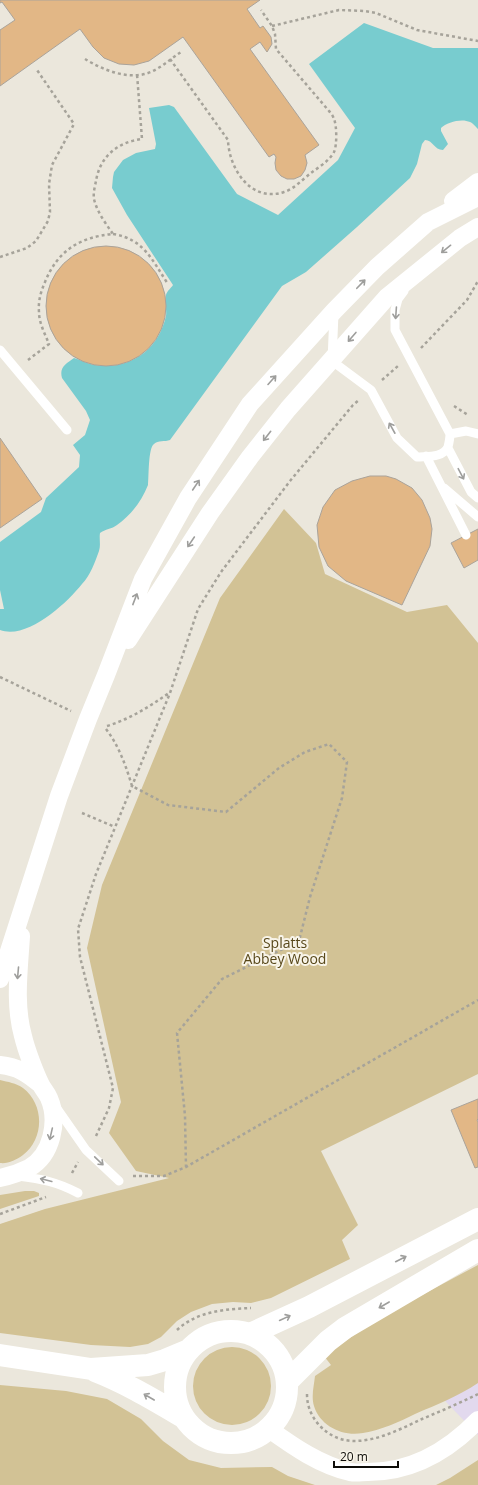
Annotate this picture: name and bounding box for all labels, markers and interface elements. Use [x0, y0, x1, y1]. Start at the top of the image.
one-way arrow [441, 245, 452, 254]
one-way arrow [356, 279, 365, 289]
one-way arrow [392, 306, 399, 319]
one-way arrow [347, 332, 356, 343]
one-way arrow [267, 375, 276, 385]
one-way arrow [387, 422, 395, 434]
one-way arrow [263, 431, 272, 442]
one-way arrow [458, 468, 466, 480]
one-way arrow [192, 480, 200, 491]
one-way arrow [187, 536, 196, 547]
one-way arrow [132, 594, 140, 606]
park label: Splatts Abbey Wood [244, 933, 326, 968]
one-way arrow [15, 966, 22, 979]
one-way arrow [47, 1127, 55, 1140]
one-way arrow [94, 1157, 104, 1166]
one-way arrow [40, 1176, 53, 1184]
one-way arrow [395, 1255, 407, 1262]
one-way arrow [378, 1301, 390, 1309]
one-way arrow [279, 1314, 291, 1321]
one-way arrow [143, 1392, 155, 1400]
scale bar [334, 1443, 398, 1469]
text: 20 m [340, 1448, 368, 1465]

